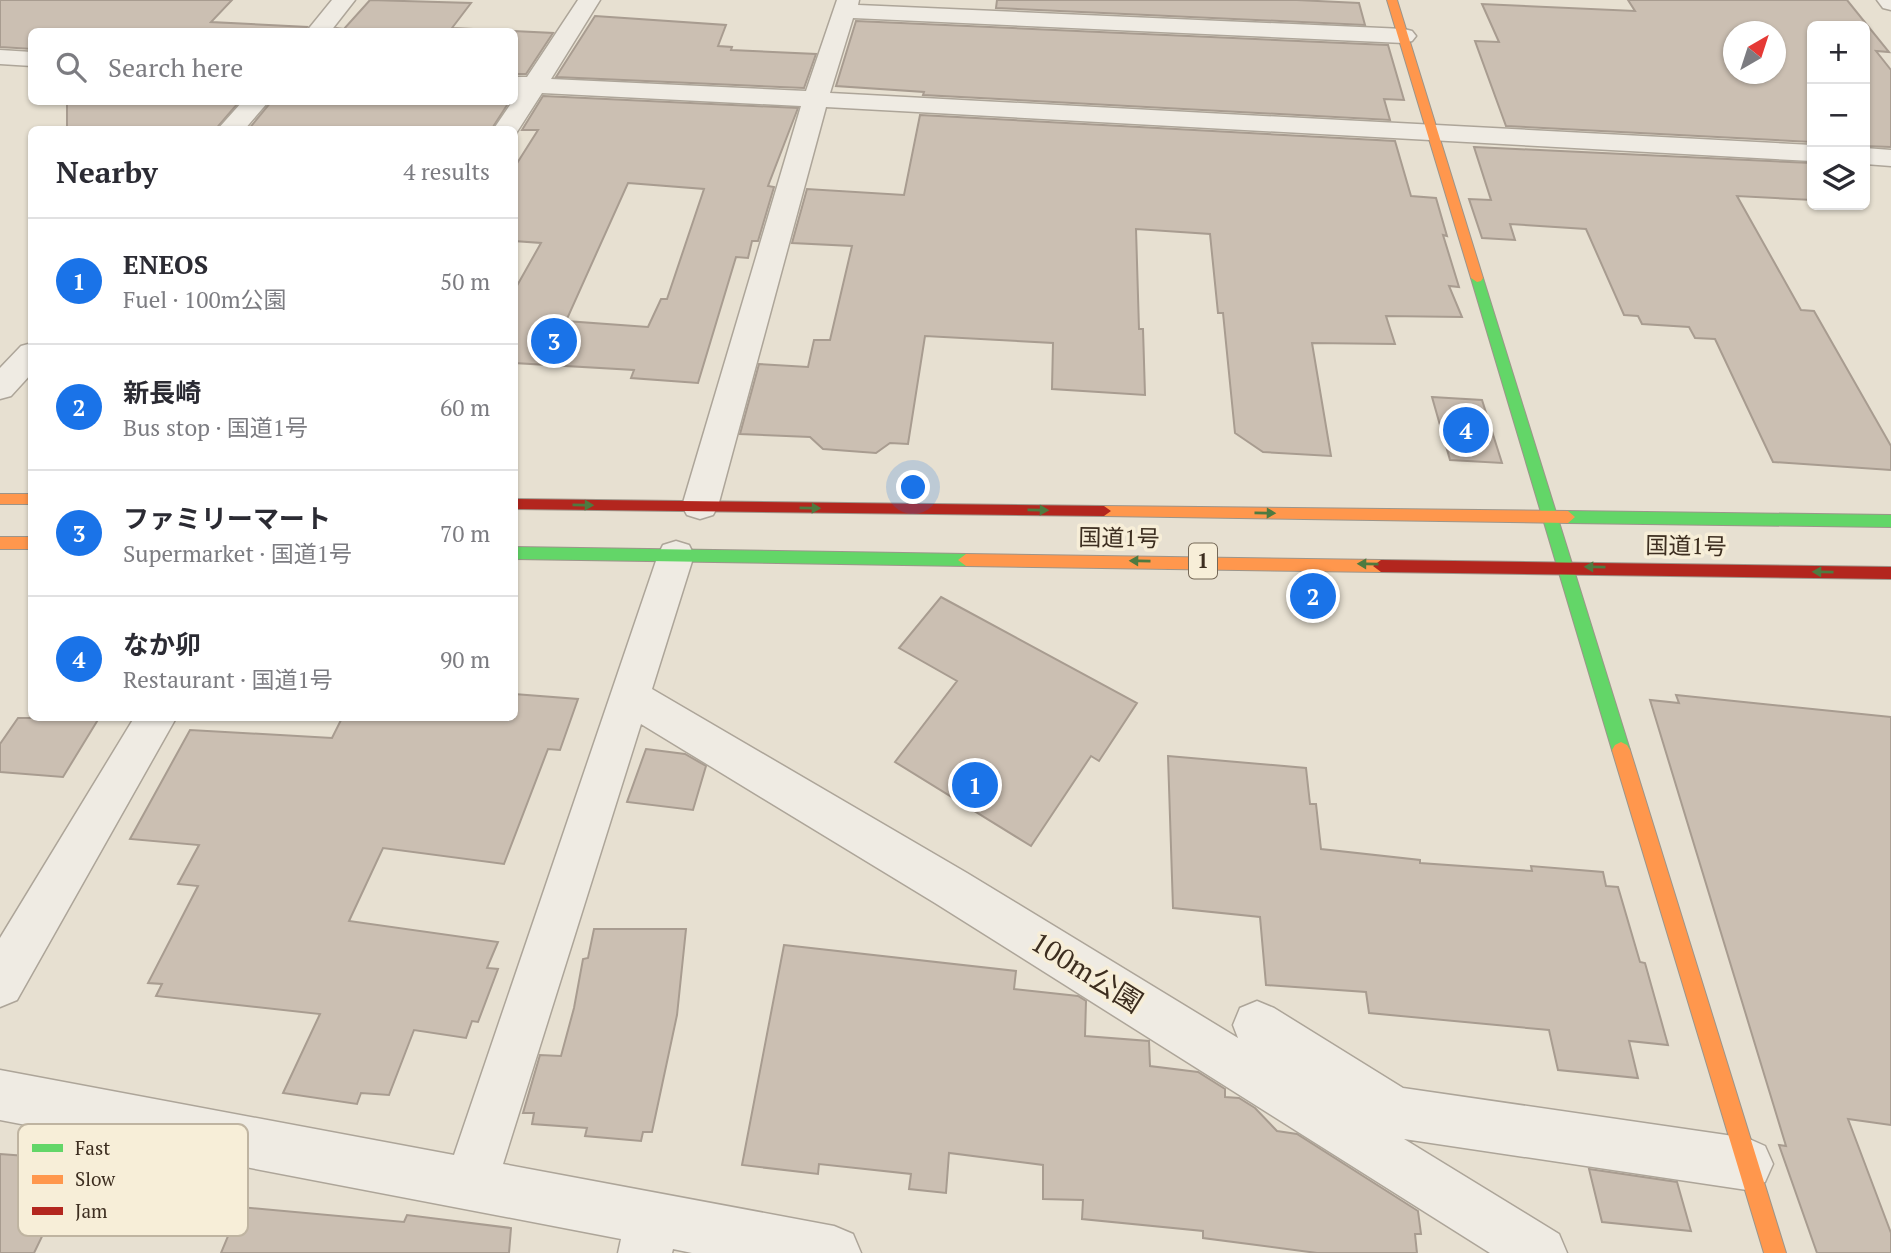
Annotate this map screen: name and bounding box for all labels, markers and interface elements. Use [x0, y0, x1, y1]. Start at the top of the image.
north arrow [1723, 21, 1786, 84]
map controls [1807, 21, 1870, 210]
button: + [1807, 21, 1870, 84]
search box [28, 28, 518, 105]
icon: search [52, 48, 90, 86]
text: Search here [108, 50, 243, 84]
button: − [1807, 84, 1870, 147]
button: layers [1807, 147, 1870, 210]
text: Nearby [56, 152, 158, 192]
text: 4 results [403, 156, 490, 187]
text: ENEOS [123, 247, 208, 281]
text: 1 [73, 266, 86, 297]
text: 50 m [440, 266, 490, 297]
text: Fuel · 100m公園 [123, 284, 287, 315]
pin: 3 [531, 315, 577, 367]
text: 新長崎 [123, 375, 201, 409]
text: 2 [73, 392, 86, 423]
text: 60 m [440, 392, 490, 423]
pin: 4 [1443, 404, 1489, 456]
text: Bus stop · 国道1号 [123, 412, 308, 443]
your location [896, 470, 930, 504]
one-way arrow [572, 499, 594, 511]
text: ファミリーマート [123, 501, 331, 535]
one-way arrow [799, 502, 821, 513]
one-way arrow [1027, 504, 1049, 516]
one-way arrow [1254, 507, 1276, 519]
text: 3 [73, 518, 86, 549]
text: 70 m [440, 518, 490, 549]
street label: 国道1号 [1078, 521, 1160, 554]
street label: 国道1号 [1645, 529, 1727, 562]
text: Supermarket · 国道1号 [123, 538, 352, 569]
road number: 1 [1189, 544, 1217, 578]
one-way arrow [1129, 555, 1151, 567]
one-way arrow [1357, 558, 1379, 569]
one-way arrow [1584, 561, 1606, 573]
one-way arrow [1812, 566, 1834, 577]
pin: 2 [1290, 570, 1336, 622]
text: なか卯 [123, 627, 201, 661]
text: 4 [73, 644, 86, 675]
text: 90 m [440, 644, 490, 675]
text: Restaurant · 国道1号 [123, 664, 333, 695]
pin: 1 [952, 759, 998, 811]
street label: 100m公園 [1024, 923, 1150, 1020]
legend [18, 1124, 248, 1236]
text: Fast [75, 1135, 110, 1160]
text: Slow [75, 1166, 116, 1191]
text: Jam [75, 1198, 108, 1223]

